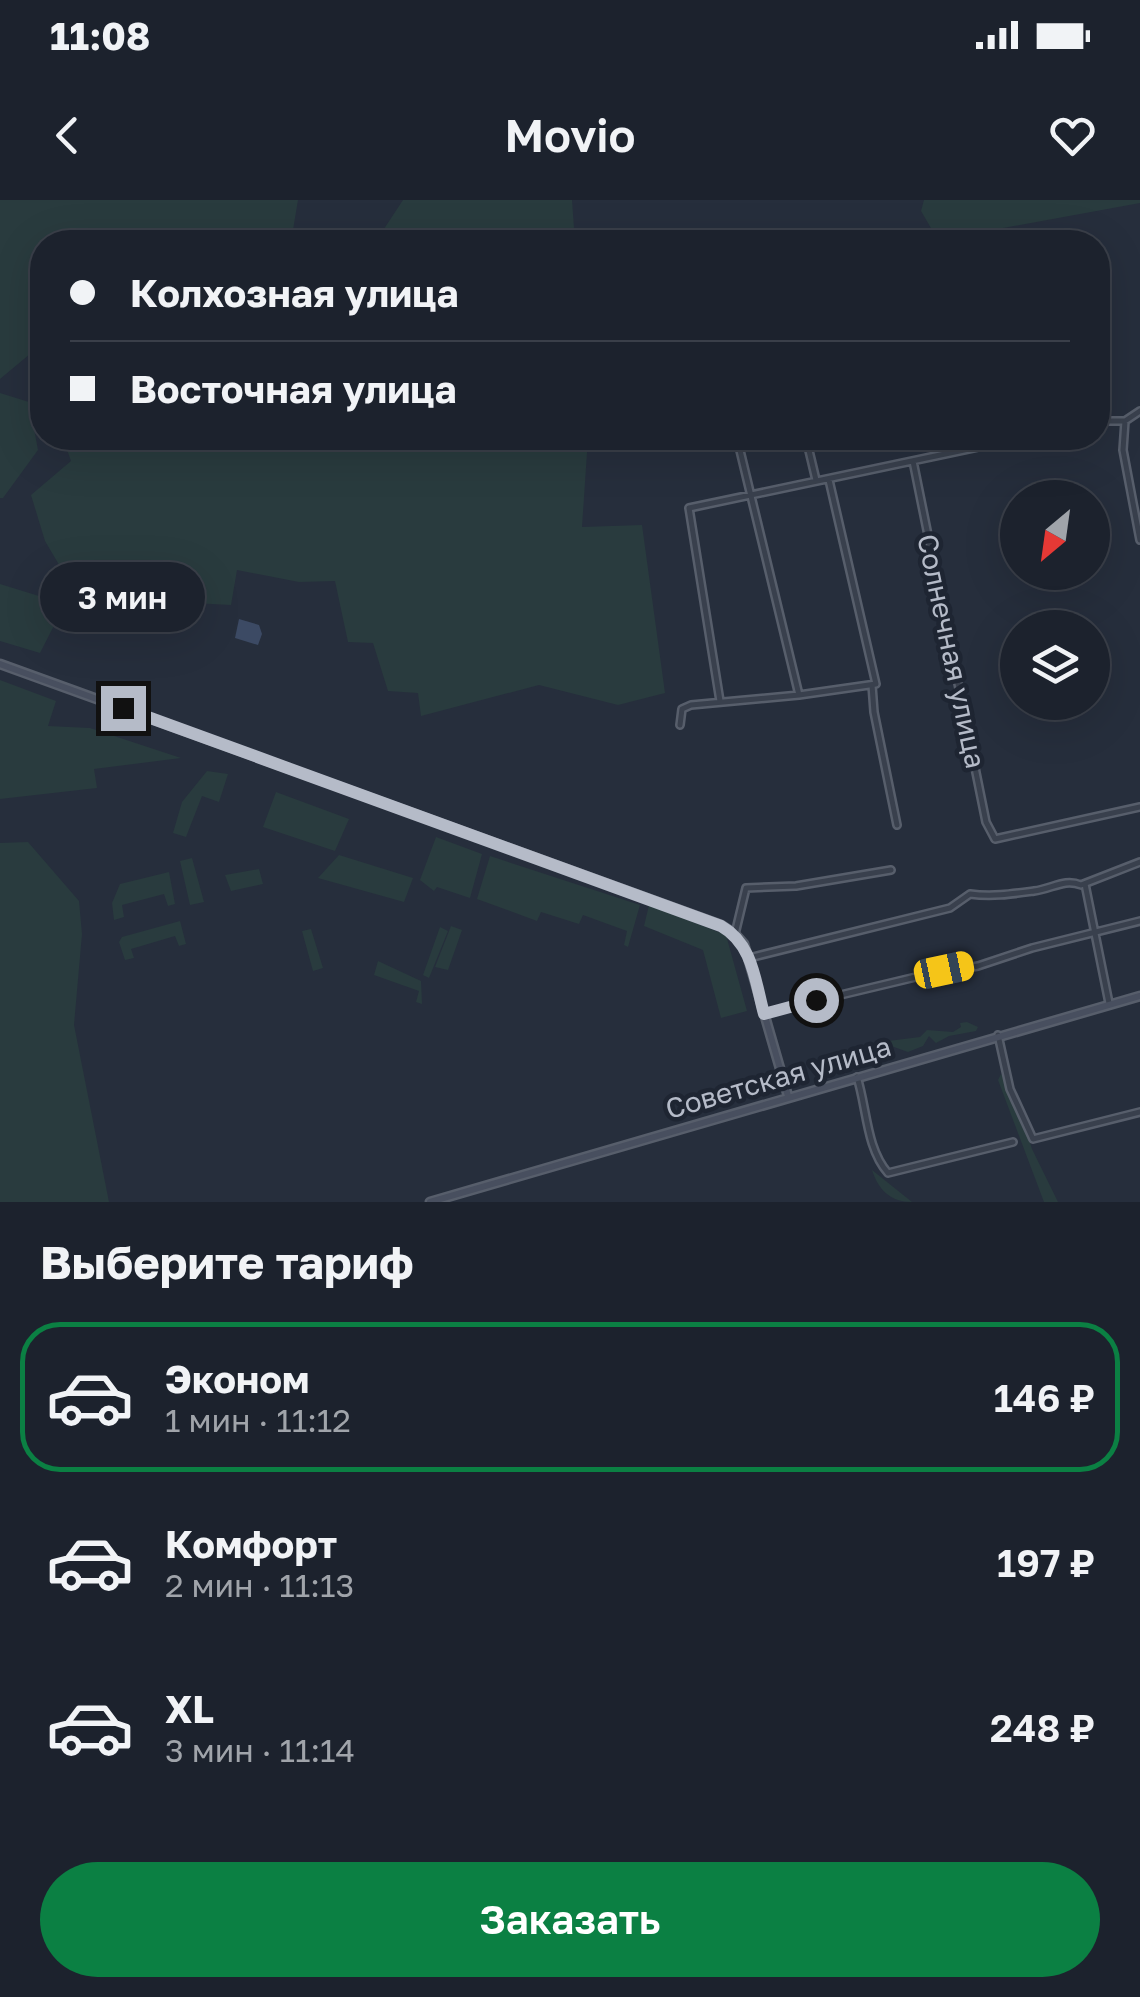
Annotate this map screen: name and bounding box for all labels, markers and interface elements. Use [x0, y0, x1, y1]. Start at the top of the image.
text: 11:08 [50, 13, 150, 58]
icon: back [40, 108, 95, 163]
text: Movio [505, 108, 635, 162]
icon: heart [1045, 108, 1100, 163]
text: Колхозная улица [130, 270, 458, 315]
text: Восточная улица [130, 366, 457, 411]
north arrow [1000, 480, 1110, 590]
map controls [1000, 480, 1110, 720]
street label: Солнечная улица [911, 531, 993, 771]
callout: 3 мин [41, 563, 206, 633]
text: 3 мин [78, 578, 167, 616]
button: layers [1000, 610, 1110, 720]
route end [101, 686, 146, 731]
car [912, 949, 976, 991]
route start [794, 978, 839, 1023]
street label: Советская улица [661, 1029, 895, 1125]
text: Выберите тариф [40, 1235, 414, 1289]
icon: car [45, 1352, 135, 1442]
text: Эконом [165, 1356, 309, 1401]
text: 146 ₽ [994, 1375, 1095, 1420]
text: 1 мин · 11:12 [165, 1401, 351, 1439]
icon: car [45, 1517, 135, 1607]
text: Комфорт [165, 1521, 337, 1566]
text: 197 ₽ [997, 1540, 1095, 1585]
text: 2 мин · 11:13 [165, 1566, 354, 1604]
icon: car [45, 1682, 135, 1772]
text: XL [165, 1686, 214, 1731]
text: 248 ₽ [990, 1705, 1095, 1750]
text: 3 мин · 11:14 [165, 1731, 355, 1769]
button: Заказать [40, 1862, 1100, 1977]

